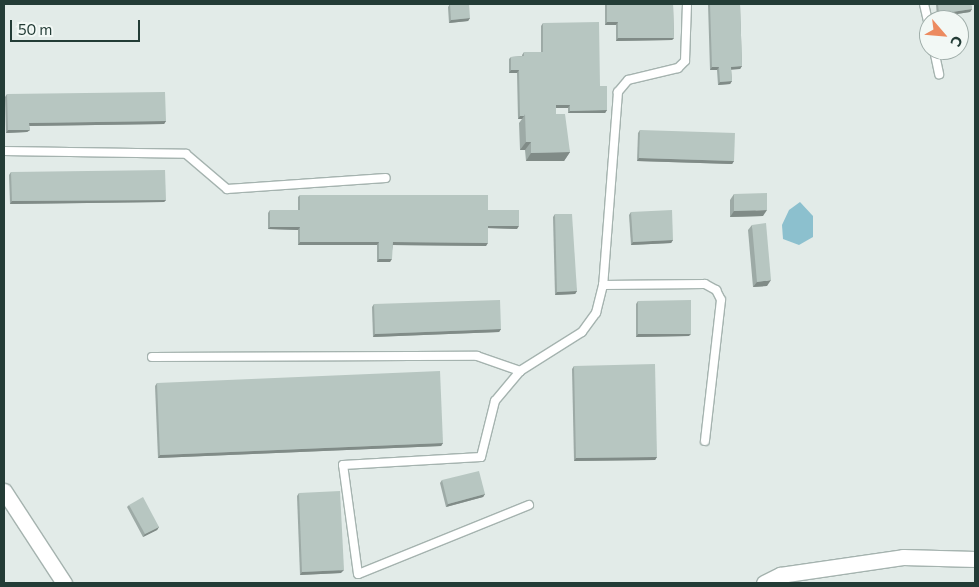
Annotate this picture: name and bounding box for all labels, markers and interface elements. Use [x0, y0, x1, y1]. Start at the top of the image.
scale bar [12, 10, 142, 42]
north arrow [919, 10, 969, 60]
text: 50 m [18, 20, 52, 38]
text: С [947, 33, 967, 50]

